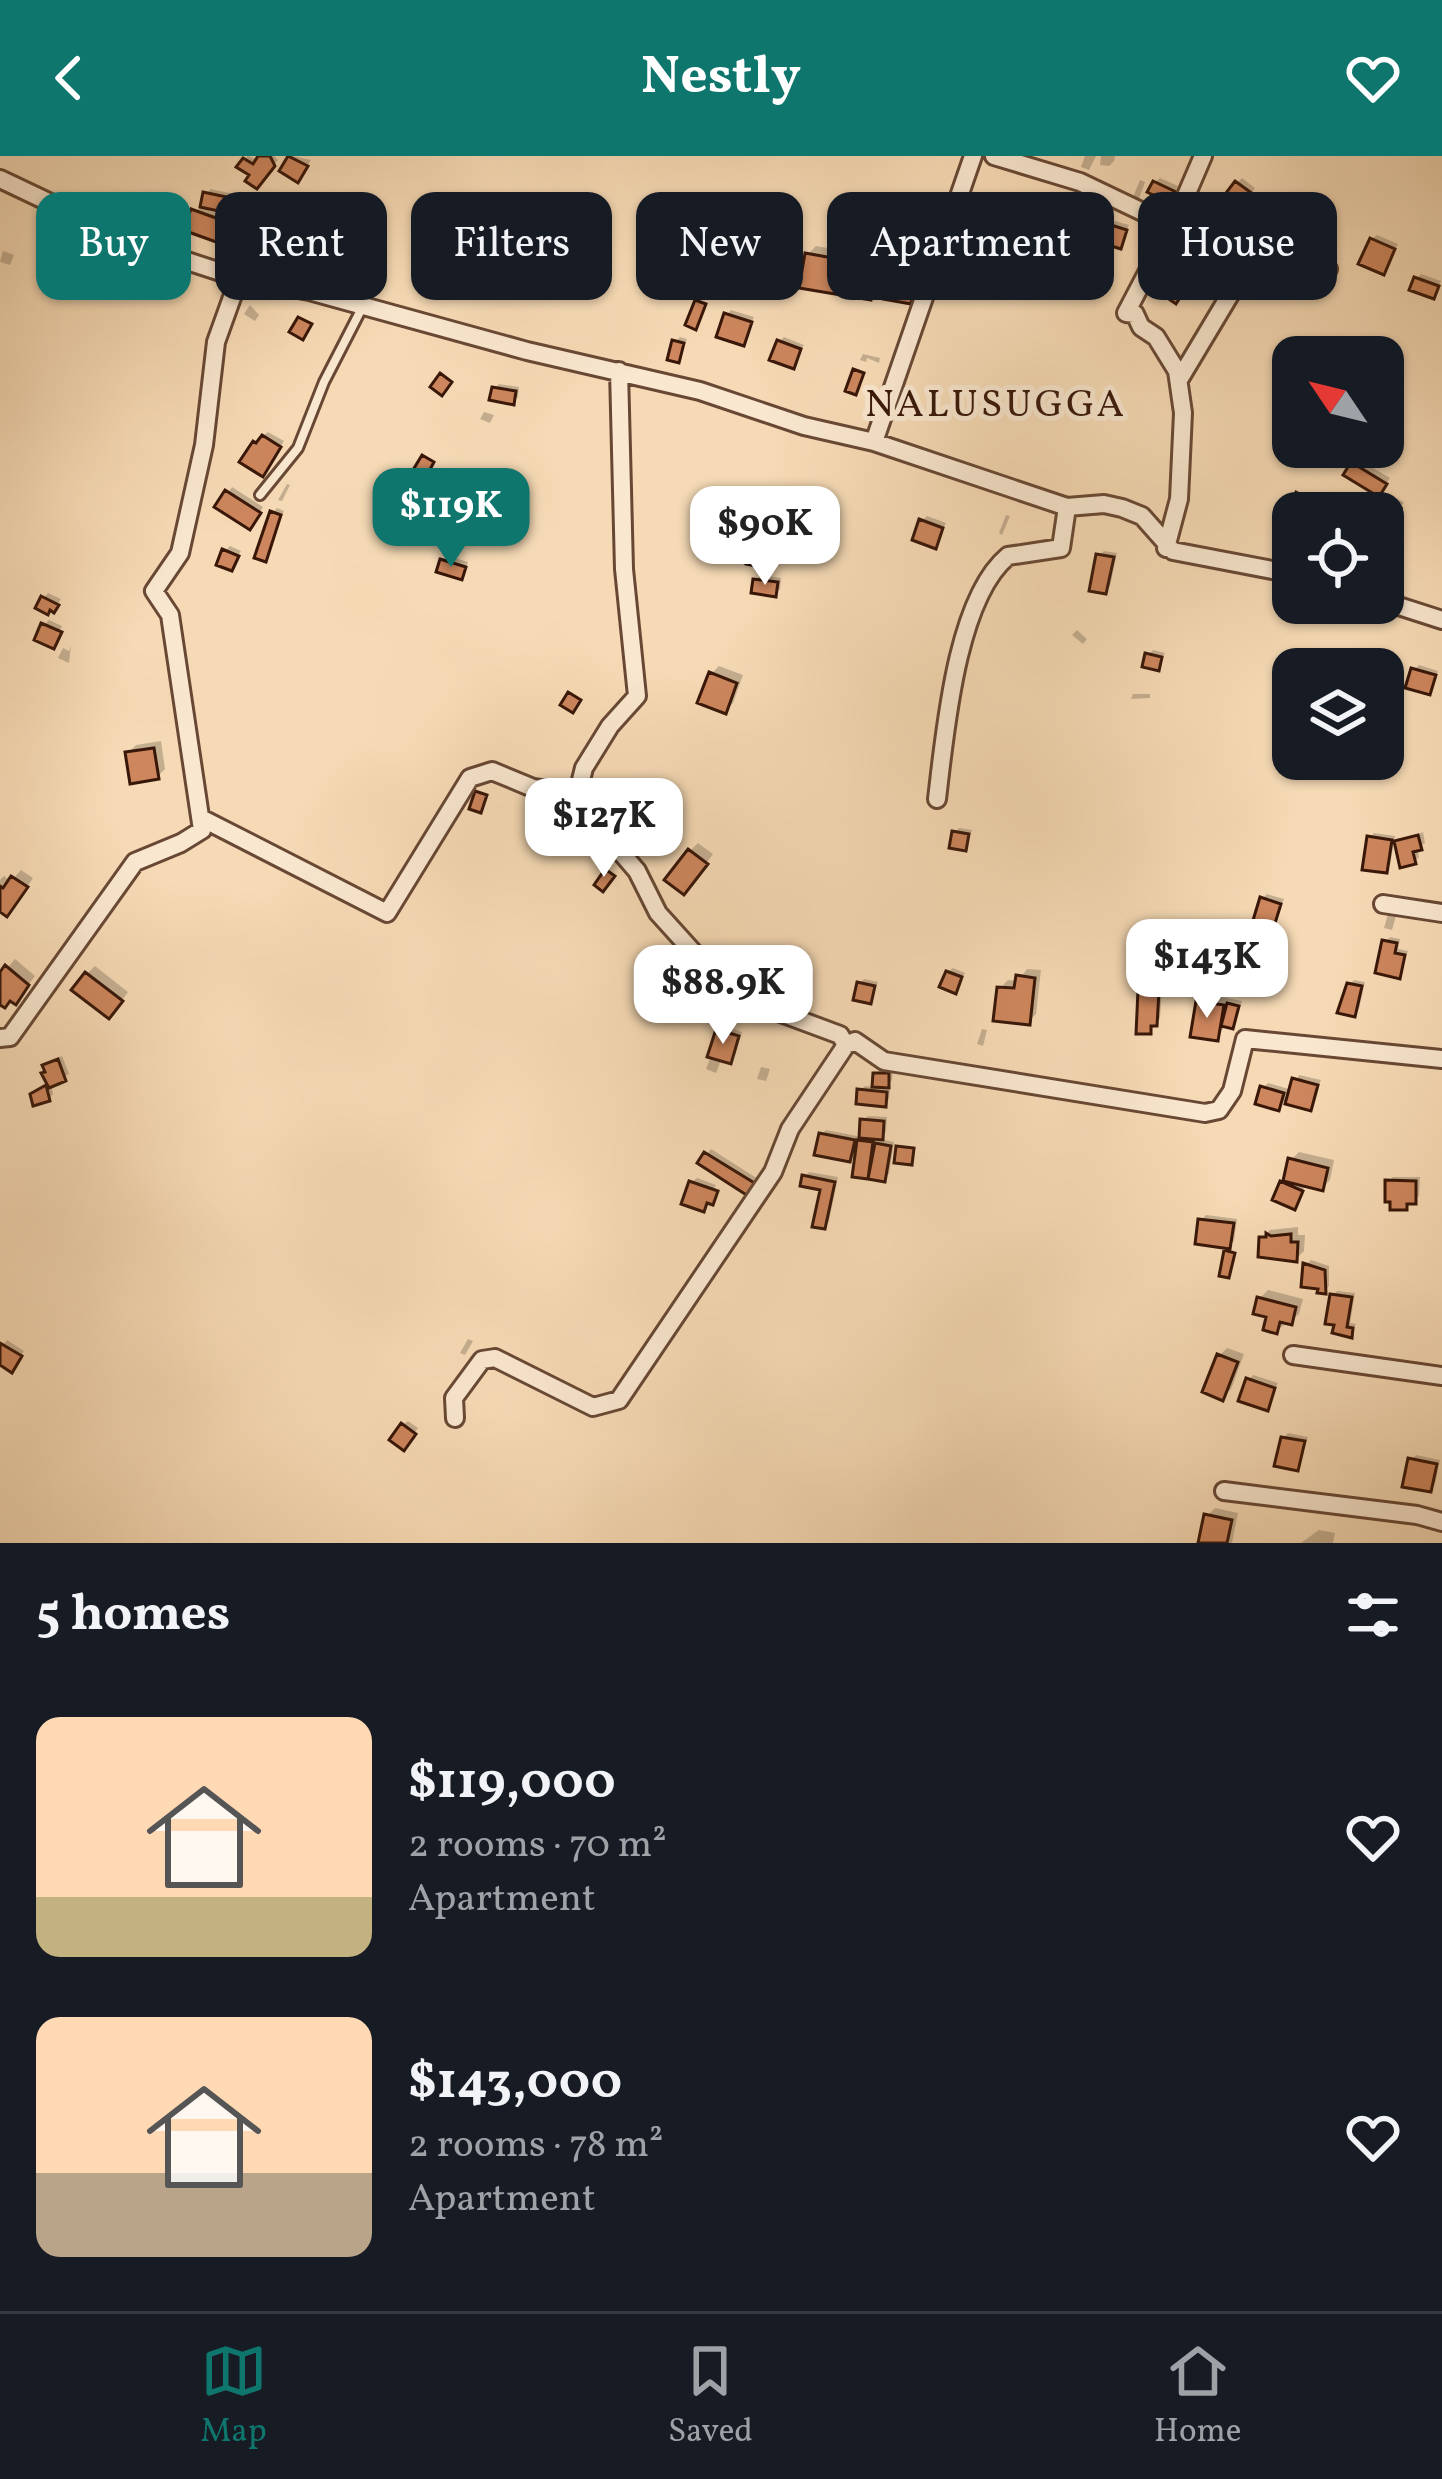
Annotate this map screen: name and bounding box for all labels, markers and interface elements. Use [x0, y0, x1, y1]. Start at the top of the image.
text: Nestly [641, 41, 801, 116]
icon: back [36, 45, 102, 111]
icon: heart [1340, 45, 1406, 111]
chip: Buy [36, 192, 191, 300]
chip: Rent [215, 192, 387, 300]
chip: Filters [411, 192, 612, 300]
chip: New [636, 192, 803, 300]
chip: Apartment [827, 192, 1114, 300]
chip: House [1138, 192, 1337, 300]
north arrow [1272, 336, 1404, 468]
map controls [1272, 336, 1404, 780]
district label: NALUSUGGA [865, 379, 1127, 433]
pin: $119K [367, 468, 535, 570]
text: $119K [400, 480, 502, 534]
pin: $90K [694, 486, 836, 588]
button: locate [1272, 492, 1404, 624]
text: $90K [717, 498, 813, 552]
button: layers [1272, 648, 1404, 780]
pin: $127K [520, 778, 688, 880]
text: $127K [552, 790, 656, 844]
pin: $143K [1123, 919, 1291, 1021]
text: $143K [1153, 931, 1261, 985]
pin: $88.9K [625, 945, 821, 1047]
text: $88.9K [661, 957, 785, 1011]
text: 5 homes [36, 1580, 230, 1651]
icon: filters [1340, 1582, 1406, 1648]
text: $119,000 [408, 1748, 616, 1819]
icon: home [132, 1765, 276, 1909]
icon: heart [1340, 1804, 1406, 1870]
text: 2 rooms · 70 m² [408, 1819, 667, 1873]
text: Apartment [408, 1873, 596, 1927]
text: $143,000 [408, 2048, 622, 2119]
icon: home [132, 2065, 276, 2209]
icon: heart [1340, 2104, 1406, 2170]
text: 2 rooms · 78 m² [408, 2119, 663, 2173]
text: Apartment [408, 2173, 596, 2227]
tab: Map [201, 2338, 267, 2456]
tab: Saved [668, 2338, 753, 2456]
tab: Home [1154, 2338, 1241, 2456]

